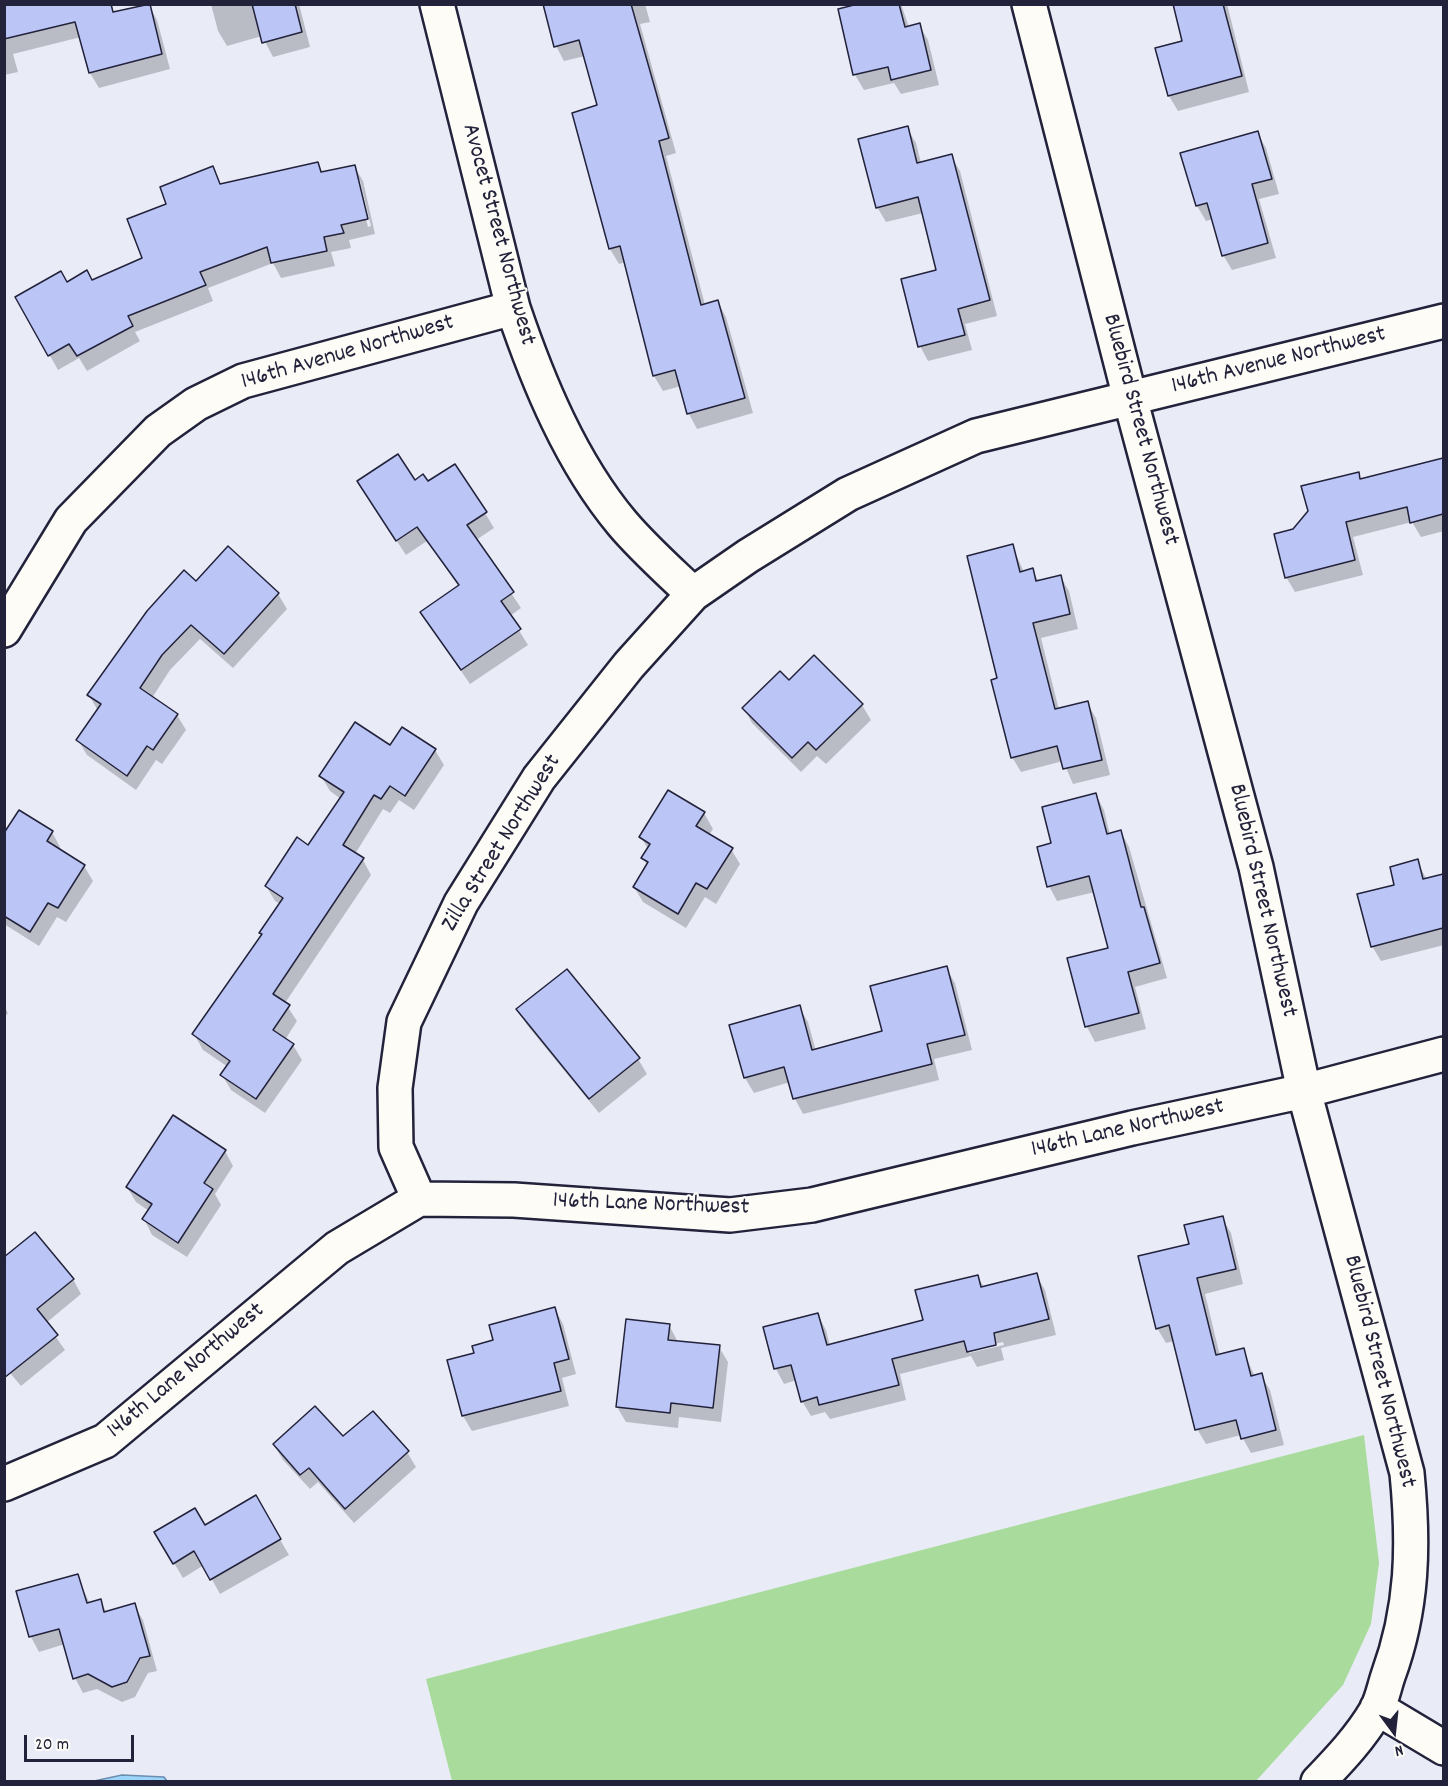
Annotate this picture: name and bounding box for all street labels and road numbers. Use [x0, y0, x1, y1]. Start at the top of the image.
street label: Avocet Street Northwest [454, 121, 540, 349]
street label: 146th Avenue Northwest [238, 310, 458, 398]
street label: Bluebird Street Northwest [1094, 311, 1184, 549]
street label: 146th Avenue Northwest [1169, 321, 1389, 403]
street label: Zilla Street Northwest [437, 750, 569, 938]
street label: Bluebird Street Northwest [1220, 782, 1302, 1020]
street label: 146th Lane Northwest [1029, 1094, 1227, 1166]
street label: 146th Lane Northwest [552, 1188, 750, 1224]
street label: Bluebird Street Northwest [1335, 1253, 1421, 1491]
street label: 146th Lane Northwest [102, 1298, 272, 1446]

